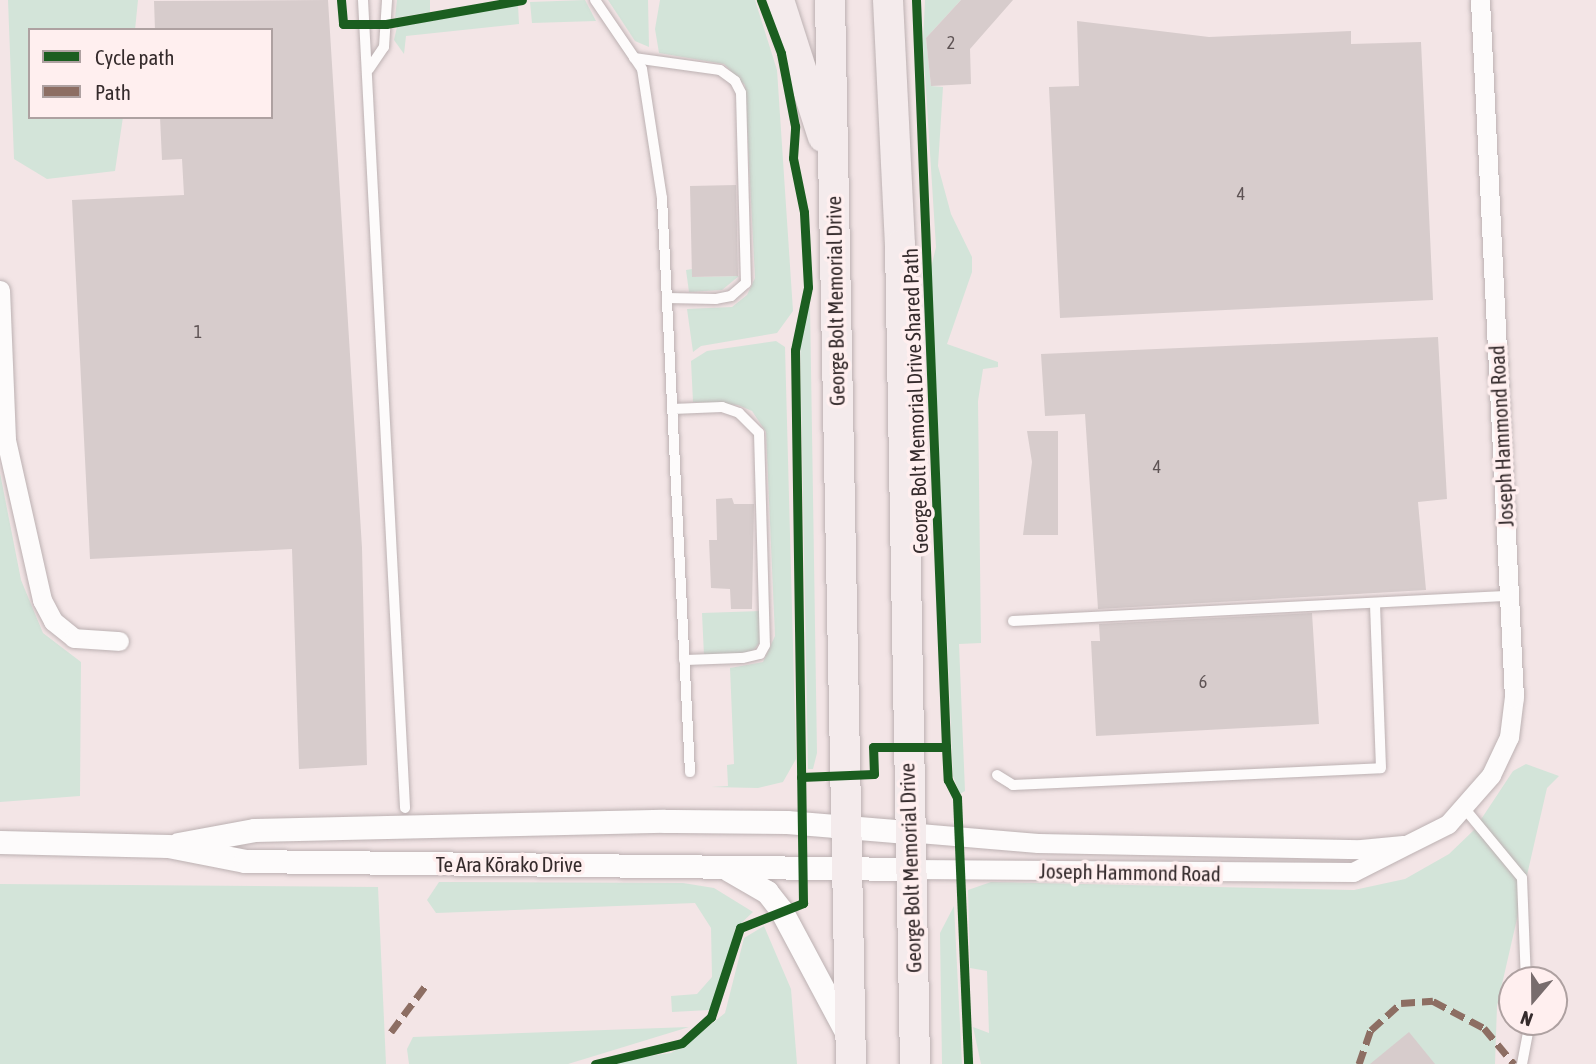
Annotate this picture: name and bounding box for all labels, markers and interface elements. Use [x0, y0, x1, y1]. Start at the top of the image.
legend [28, 28, 273, 119]
house number: 2 [947, 32, 955, 54]
text: Cycle path [95, 45, 174, 69]
text: Path [95, 80, 131, 104]
house number: 4 [1237, 183, 1245, 205]
street label: George Bolt Memorial Drive [821, 196, 849, 406]
street label: George Bolt Memorial Drive Shared Path [897, 248, 933, 554]
house number: 1 [194, 321, 202, 343]
street label: Joseph Hammond Road [1484, 345, 1518, 527]
house number: 4 [1153, 456, 1161, 478]
house number: 6 [1199, 671, 1207, 693]
street label: George Bolt Memorial Drive [894, 763, 926, 973]
street label: Te Ara Kōrako Drive [436, 851, 582, 877]
street label: Joseph Hammond Road [1039, 858, 1221, 886]
north arrow [1498, 966, 1568, 1036]
text: N [1517, 1007, 1536, 1031]

